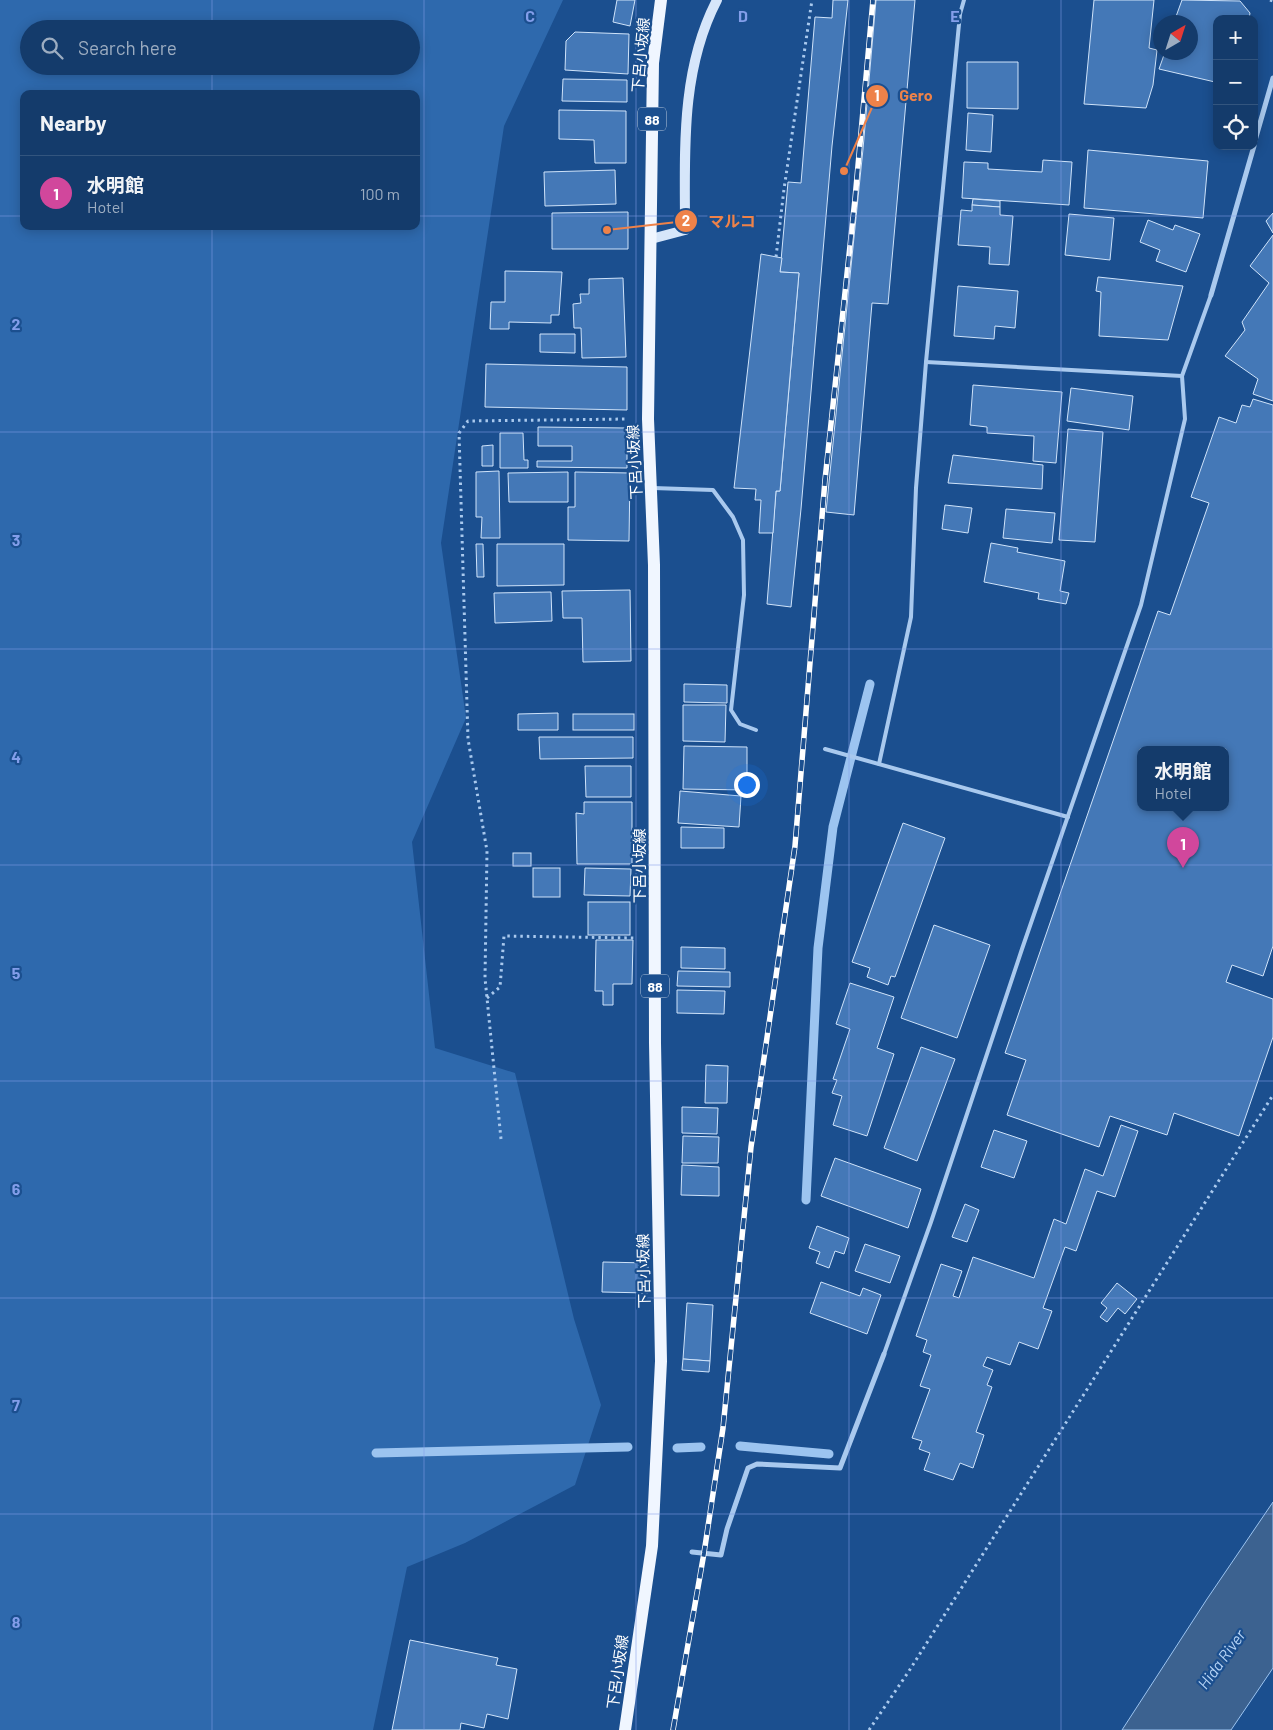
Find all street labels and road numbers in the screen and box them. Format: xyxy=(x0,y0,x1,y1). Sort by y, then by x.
street label: 下呂小坂線 xyxy=(628,17,652,93)
road number: 88 xyxy=(638,108,666,130)
street label: 下呂小坂線 xyxy=(623,424,645,500)
street label: 下呂小坂線 xyxy=(630,828,648,904)
road number: 88 xyxy=(641,974,669,998)
street label: 下呂小坂線 xyxy=(633,1233,653,1309)
street label: 下呂小坂線 xyxy=(603,1634,631,1710)

